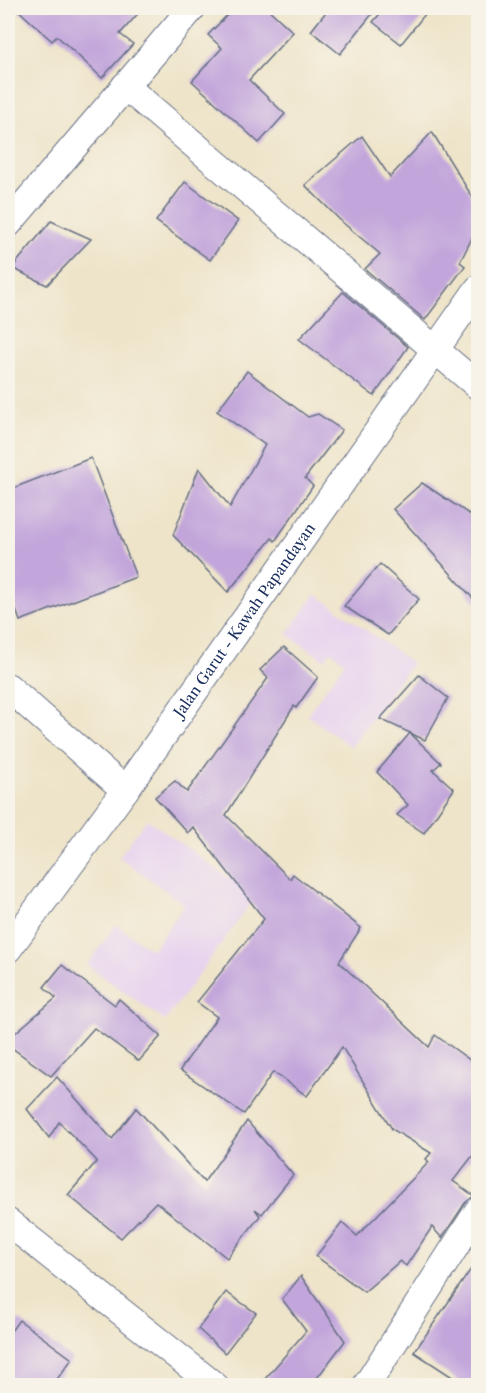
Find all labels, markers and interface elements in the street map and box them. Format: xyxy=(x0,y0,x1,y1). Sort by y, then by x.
street label: Jalan Garut - Kawah Papandayan xyxy=(168,519,319,722)

